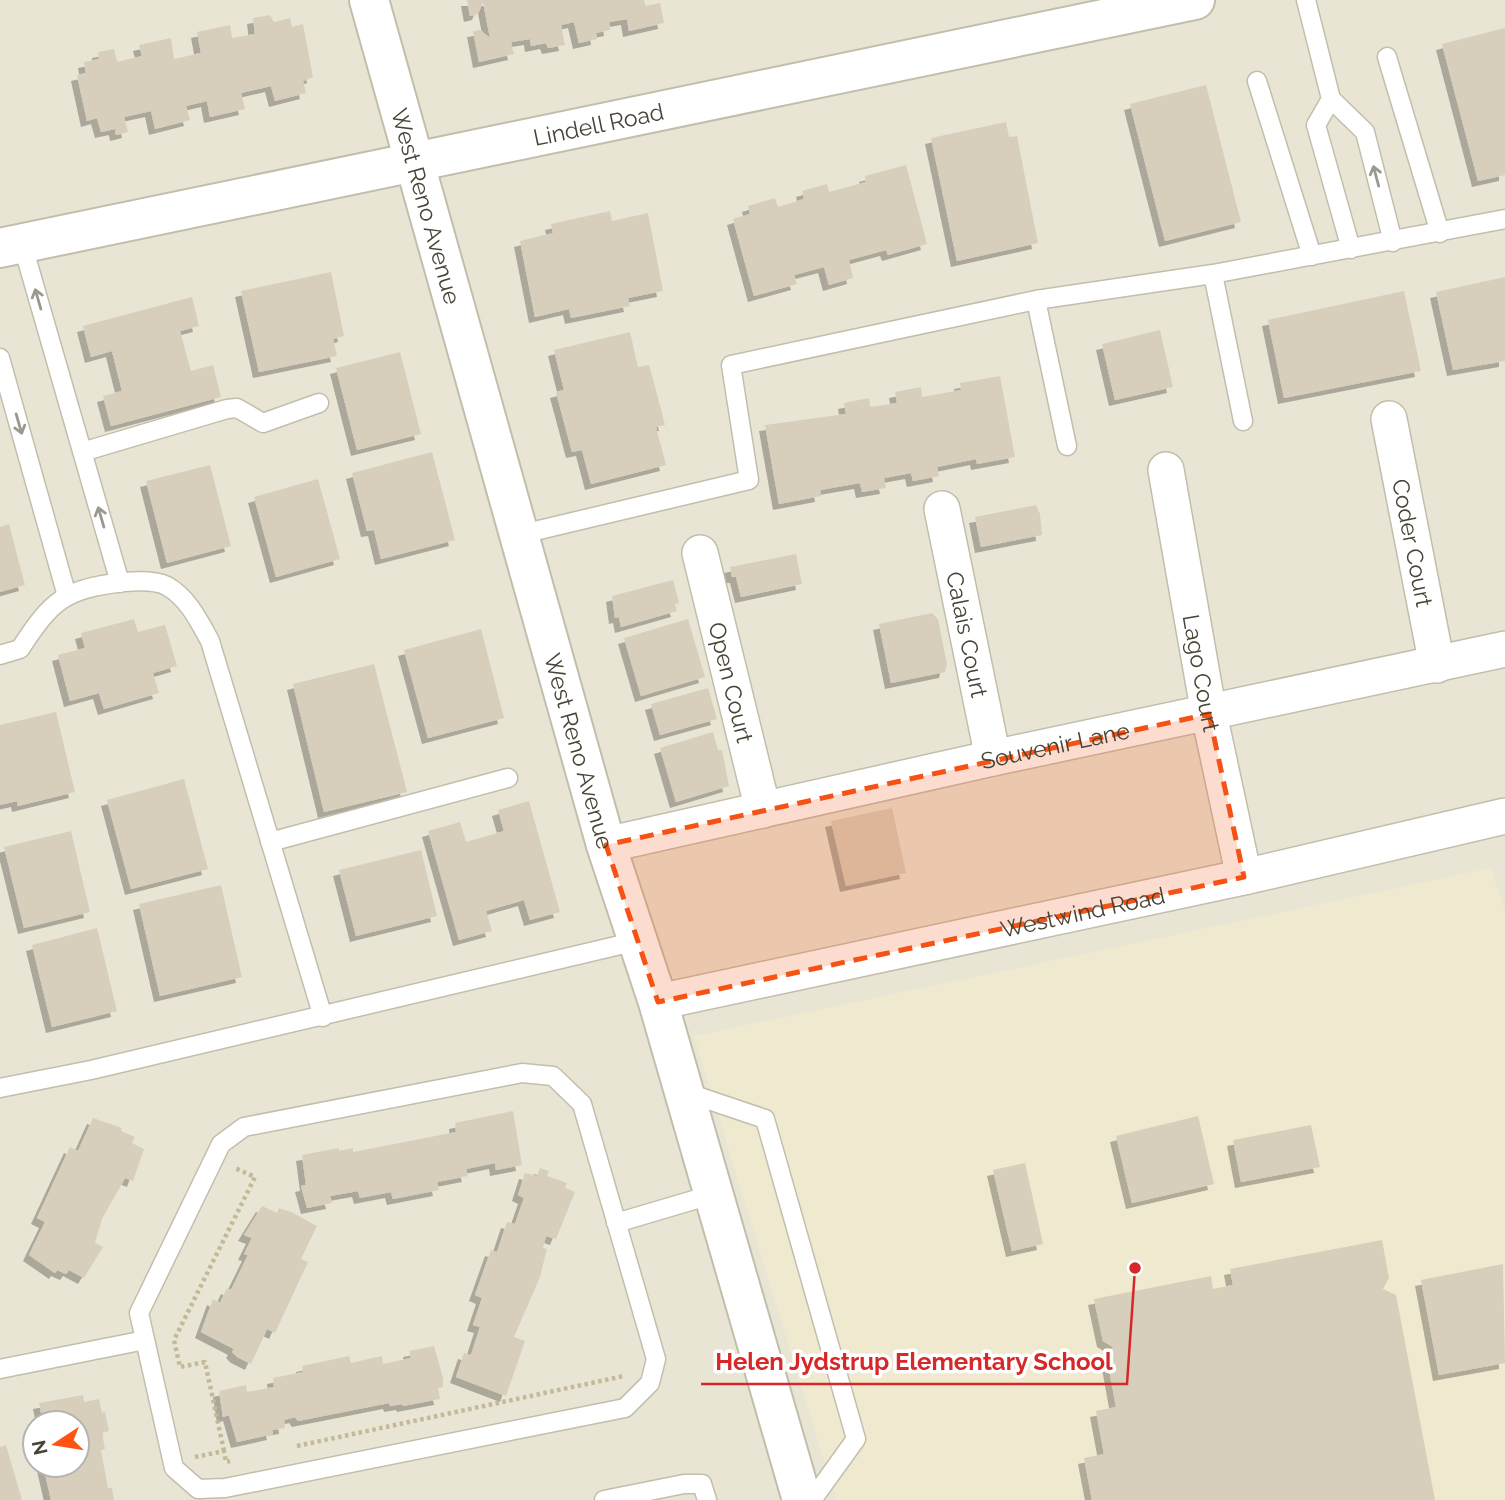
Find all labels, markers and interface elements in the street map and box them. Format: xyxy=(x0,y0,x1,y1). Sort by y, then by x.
street label: Lindell Road xyxy=(531,97,666,151)
street label: West Reno Avenue xyxy=(387,105,467,307)
one-way arrow xyxy=(1369,165,1382,187)
one-way arrow xyxy=(30,288,43,310)
one-way arrow xyxy=(13,413,26,435)
street label: Coder Court xyxy=(1387,476,1439,609)
one-way arrow xyxy=(93,506,106,528)
street label: Calais Court xyxy=(942,569,994,700)
street label: Lago Court xyxy=(1178,612,1226,734)
street label: Open Court xyxy=(704,619,760,745)
street label: West Reno Avenue xyxy=(539,650,620,852)
street label: Souvenir Lane xyxy=(978,716,1132,774)
street label: Westwind Road xyxy=(998,881,1167,942)
callout: Helen Jydstrup Elementary School xyxy=(701,1339,1127,1384)
text: Helen Jydstrup Elementary School xyxy=(715,1347,1113,1376)
north arrow xyxy=(21,1409,91,1479)
text: N xyxy=(27,1438,52,1457)

